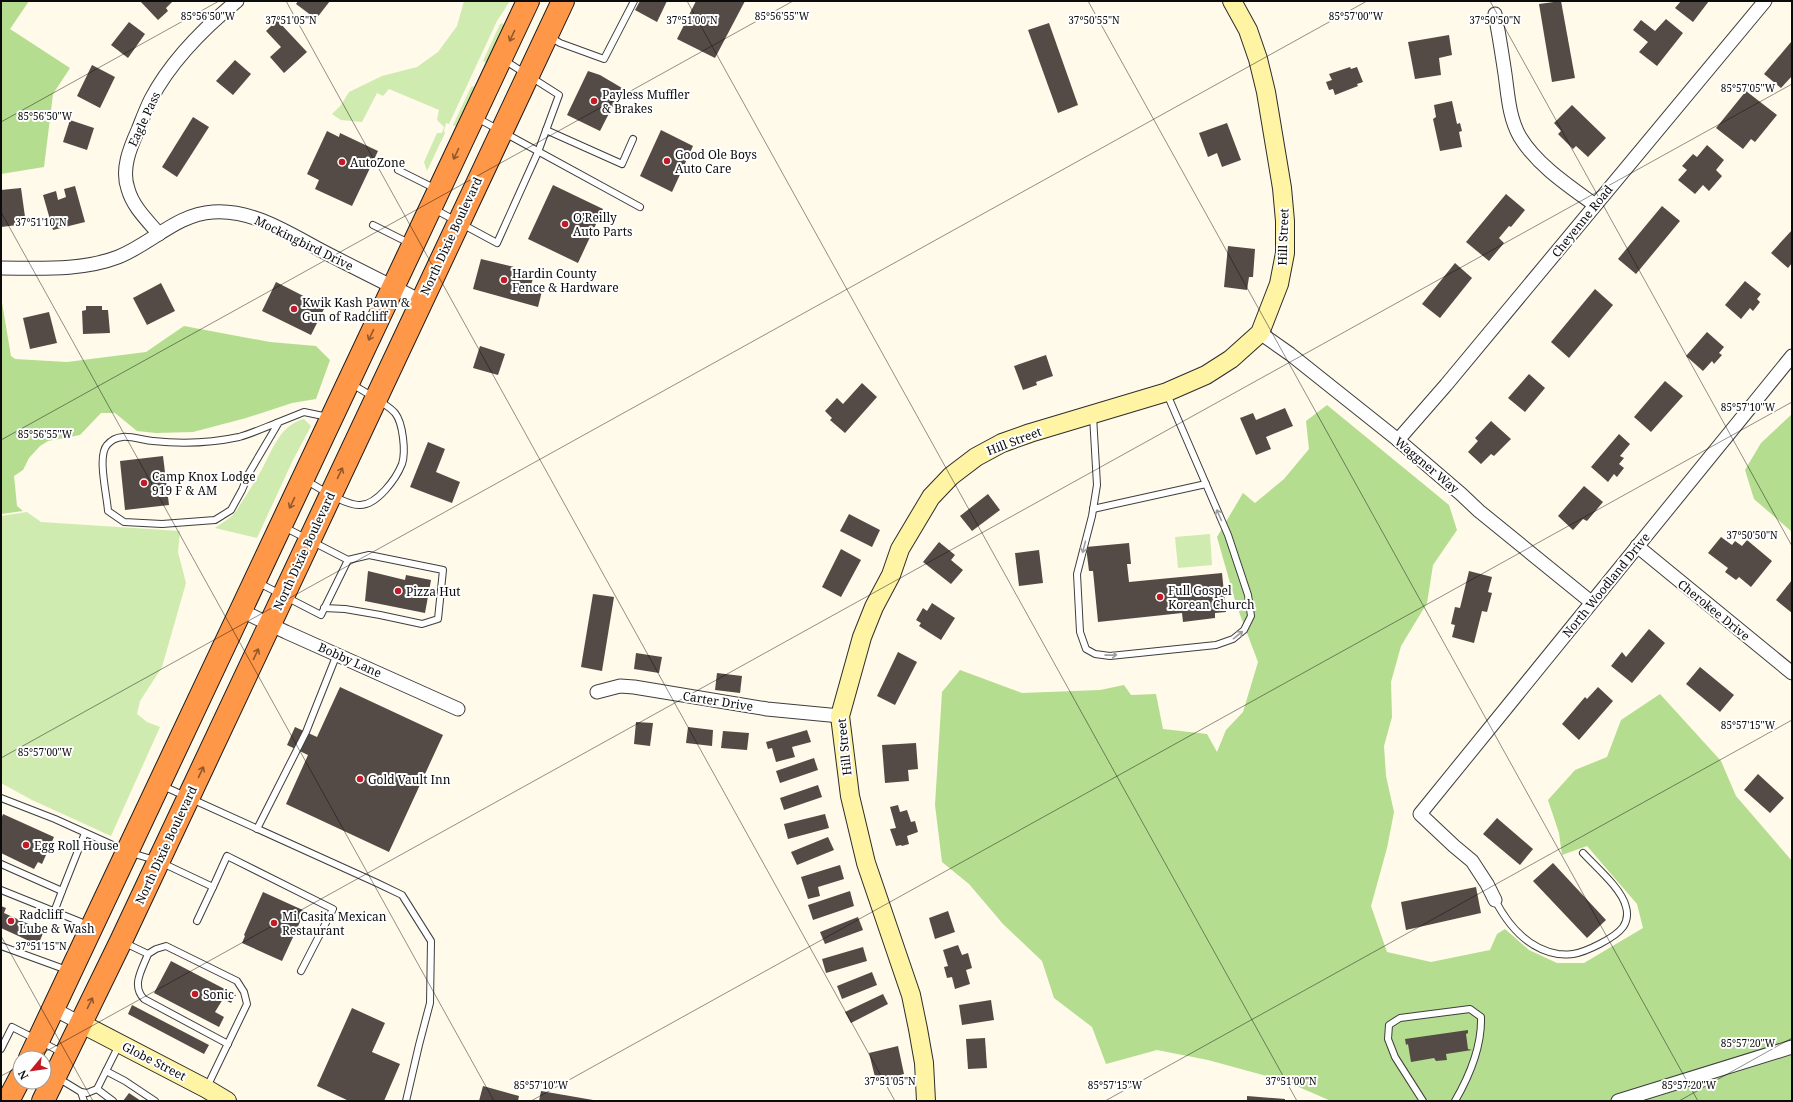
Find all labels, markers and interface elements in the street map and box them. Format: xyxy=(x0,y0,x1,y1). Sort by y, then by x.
text: 85°56'50"W xyxy=(181,9,236,23)
text: 85°56'55"W xyxy=(755,9,810,23)
text: 85°57'00"W xyxy=(1329,9,1384,23)
text: 37°51'05"N xyxy=(265,13,317,27)
text: 37°51'00"N xyxy=(666,13,718,27)
text: 37°50'55"N xyxy=(1068,13,1120,27)
text: 37°50'50"N xyxy=(1469,13,1521,27)
one-way arrow xyxy=(508,30,515,42)
text: 85°57'05"W xyxy=(1721,81,1776,95)
place label: Payless Muffler & Brakes xyxy=(602,86,690,117)
street label: Eagle Pass xyxy=(124,89,164,149)
marker: Payless Muffler & Brakes xyxy=(589,96,599,106)
text: 85°56'50"W xyxy=(18,109,73,123)
place label: Good Ole Boys Auto Care xyxy=(675,146,757,177)
one-way arrow xyxy=(452,148,459,160)
place label: AutoZone xyxy=(350,154,405,171)
marker: Good Ole Boys Auto Care xyxy=(662,156,672,166)
marker: AutoZone xyxy=(337,157,347,167)
street label: North Dixie Boulevard xyxy=(416,173,486,298)
street label: Cheyenne Road xyxy=(1548,181,1617,261)
street label: Hill Street xyxy=(1274,208,1292,266)
place label: O'Reilly Auto Parts xyxy=(573,209,632,240)
street label: Mockingbird Drive xyxy=(252,212,356,274)
text: 37°51'10"N xyxy=(15,215,67,229)
marker: O'Reilly Auto Parts xyxy=(560,219,570,229)
place label: Hardin County Fence & Hardware xyxy=(512,265,619,296)
marker: Hardin County Fence & Hardware xyxy=(499,275,509,285)
place label: Kwik Kash Pawn & Gun of Radcliff xyxy=(302,294,410,325)
marker: Kwik Kash Pawn & Gun of Radcliff xyxy=(289,304,299,314)
one-way arrow xyxy=(367,328,374,340)
text: 85°57'10"W xyxy=(1721,400,1776,414)
street label: Hill Street xyxy=(984,423,1044,459)
text: 85°56'55"W xyxy=(18,427,73,441)
street label: Waggner Way xyxy=(1391,433,1463,497)
one-way arrow xyxy=(337,467,344,479)
place label: Camp Knox Lodge 919 F & AM xyxy=(152,468,256,499)
marker: Camp Knox Lodge 919 F & AM xyxy=(139,478,149,488)
street label: North Dixie Boulevard xyxy=(269,488,339,613)
one-way arrow xyxy=(288,497,295,509)
one-way arrow xyxy=(1215,509,1223,521)
text: 37°50'50"N xyxy=(1726,528,1778,542)
street label: North Woodland Drive xyxy=(1558,529,1654,641)
one-way arrow xyxy=(1079,540,1087,553)
street label: Cherokee Drive xyxy=(1674,576,1754,644)
place label: Full Gospel Korean Church xyxy=(1168,582,1255,613)
place label: Pizza Hut xyxy=(406,583,461,600)
marker: Pizza Hut xyxy=(393,586,403,596)
marker: Full Gospel Korean Church xyxy=(1155,592,1165,602)
one-way arrow xyxy=(1232,630,1243,639)
street label: Bobby Lane xyxy=(316,638,384,682)
one-way arrow xyxy=(253,648,260,660)
one-way arrow xyxy=(1104,651,1117,659)
street label: Carter Drive xyxy=(682,687,754,715)
street label: Hill Street xyxy=(833,718,855,776)
text: 85°57'15"W xyxy=(1721,718,1776,732)
text: 85°57'00"W xyxy=(18,745,73,759)
one-way arrow xyxy=(197,766,205,778)
place label: Gold Vault Inn xyxy=(368,771,451,788)
marker: Gold Vault Inn xyxy=(355,774,365,784)
street label: North Dixie Boulevard xyxy=(131,782,201,907)
place label: Egg Roll House xyxy=(34,837,119,854)
marker: Egg Roll House xyxy=(21,840,31,850)
place label: Radcliff Lube & Wash xyxy=(19,906,95,937)
place label: Mi Casita Mexican Restaurant xyxy=(282,908,387,939)
marker: Radcliff Lube & Wash xyxy=(6,916,16,926)
marker: Mi Casita Mexican Restaurant xyxy=(269,918,279,928)
text: 37°51'15"N xyxy=(15,939,67,953)
place label: Sonic xyxy=(203,986,234,1003)
marker: Sonic xyxy=(190,989,200,999)
one-way arrow xyxy=(87,997,94,1009)
text: 85°57'20"W xyxy=(1721,1036,1776,1050)
street label: Globe Street xyxy=(119,1038,189,1084)
north arrow xyxy=(12,1050,52,1090)
text: N xyxy=(14,1067,31,1083)
text: 37°51'05"N xyxy=(864,1074,916,1088)
text: 37°51'00"N xyxy=(1265,1074,1317,1088)
text: 85°57'10"W xyxy=(514,1078,569,1092)
text: 85°57'15"W xyxy=(1088,1078,1143,1092)
text: 85°57'20"W xyxy=(1662,1078,1717,1092)

